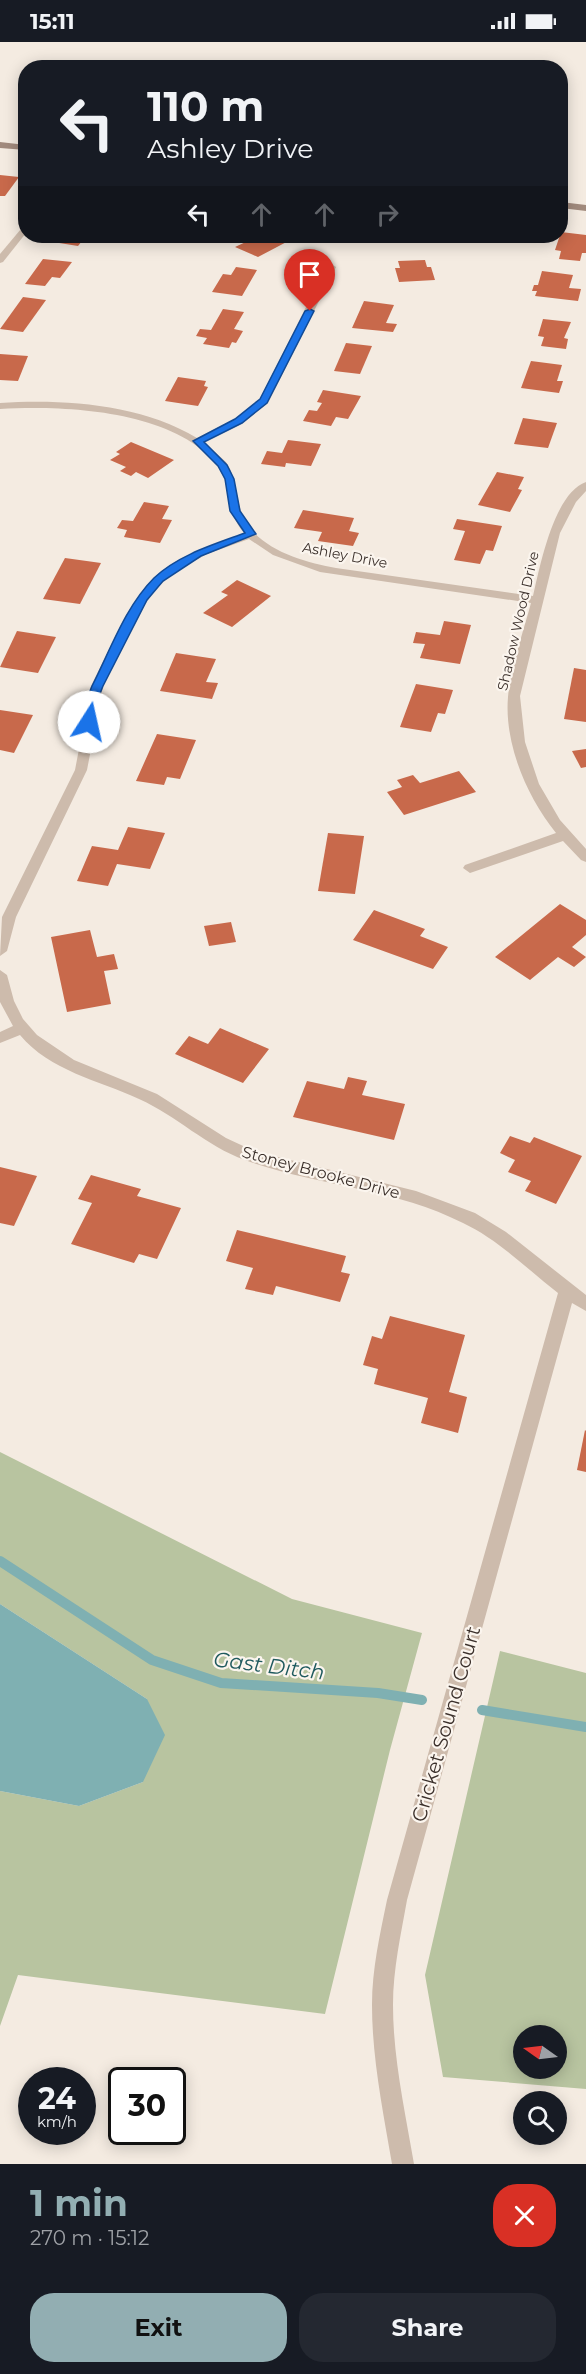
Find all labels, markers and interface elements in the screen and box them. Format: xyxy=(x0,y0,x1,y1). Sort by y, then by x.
text: 15:11 xyxy=(30,8,75,35)
text: 110 m xyxy=(147,80,264,132)
icon: left xyxy=(48,84,126,162)
text: Ashley Drive xyxy=(147,132,313,165)
icon: left xyxy=(182,198,215,231)
icon: ahead xyxy=(245,198,278,231)
icon: ahead xyxy=(308,198,341,231)
icon: right xyxy=(371,198,404,231)
pin xyxy=(284,249,335,311)
icon: arrive xyxy=(293,258,326,291)
street label: Ashley Drive xyxy=(301,538,389,572)
street label: Shadow Wood Drive xyxy=(493,550,543,692)
position arrow xyxy=(57,690,121,754)
street label: Stoney Brooke Drive xyxy=(240,1142,402,1203)
street label: Cricket Sound Court xyxy=(407,1623,485,1825)
water label: Gast Ditch xyxy=(212,1646,326,1685)
north arrow xyxy=(513,2025,567,2079)
map controls xyxy=(513,2025,567,2145)
speed limit sign: 30 xyxy=(108,2067,186,2145)
text: 24 xyxy=(38,2080,76,2117)
button: search xyxy=(513,2091,567,2145)
text: km/h xyxy=(37,2112,77,2131)
text: 1 min xyxy=(30,2181,128,2225)
button: close xyxy=(493,2184,556,2247)
text: 270 m · 15:12 xyxy=(30,2226,149,2250)
button: Exit xyxy=(30,2293,287,2362)
button: Share xyxy=(299,2293,556,2362)

